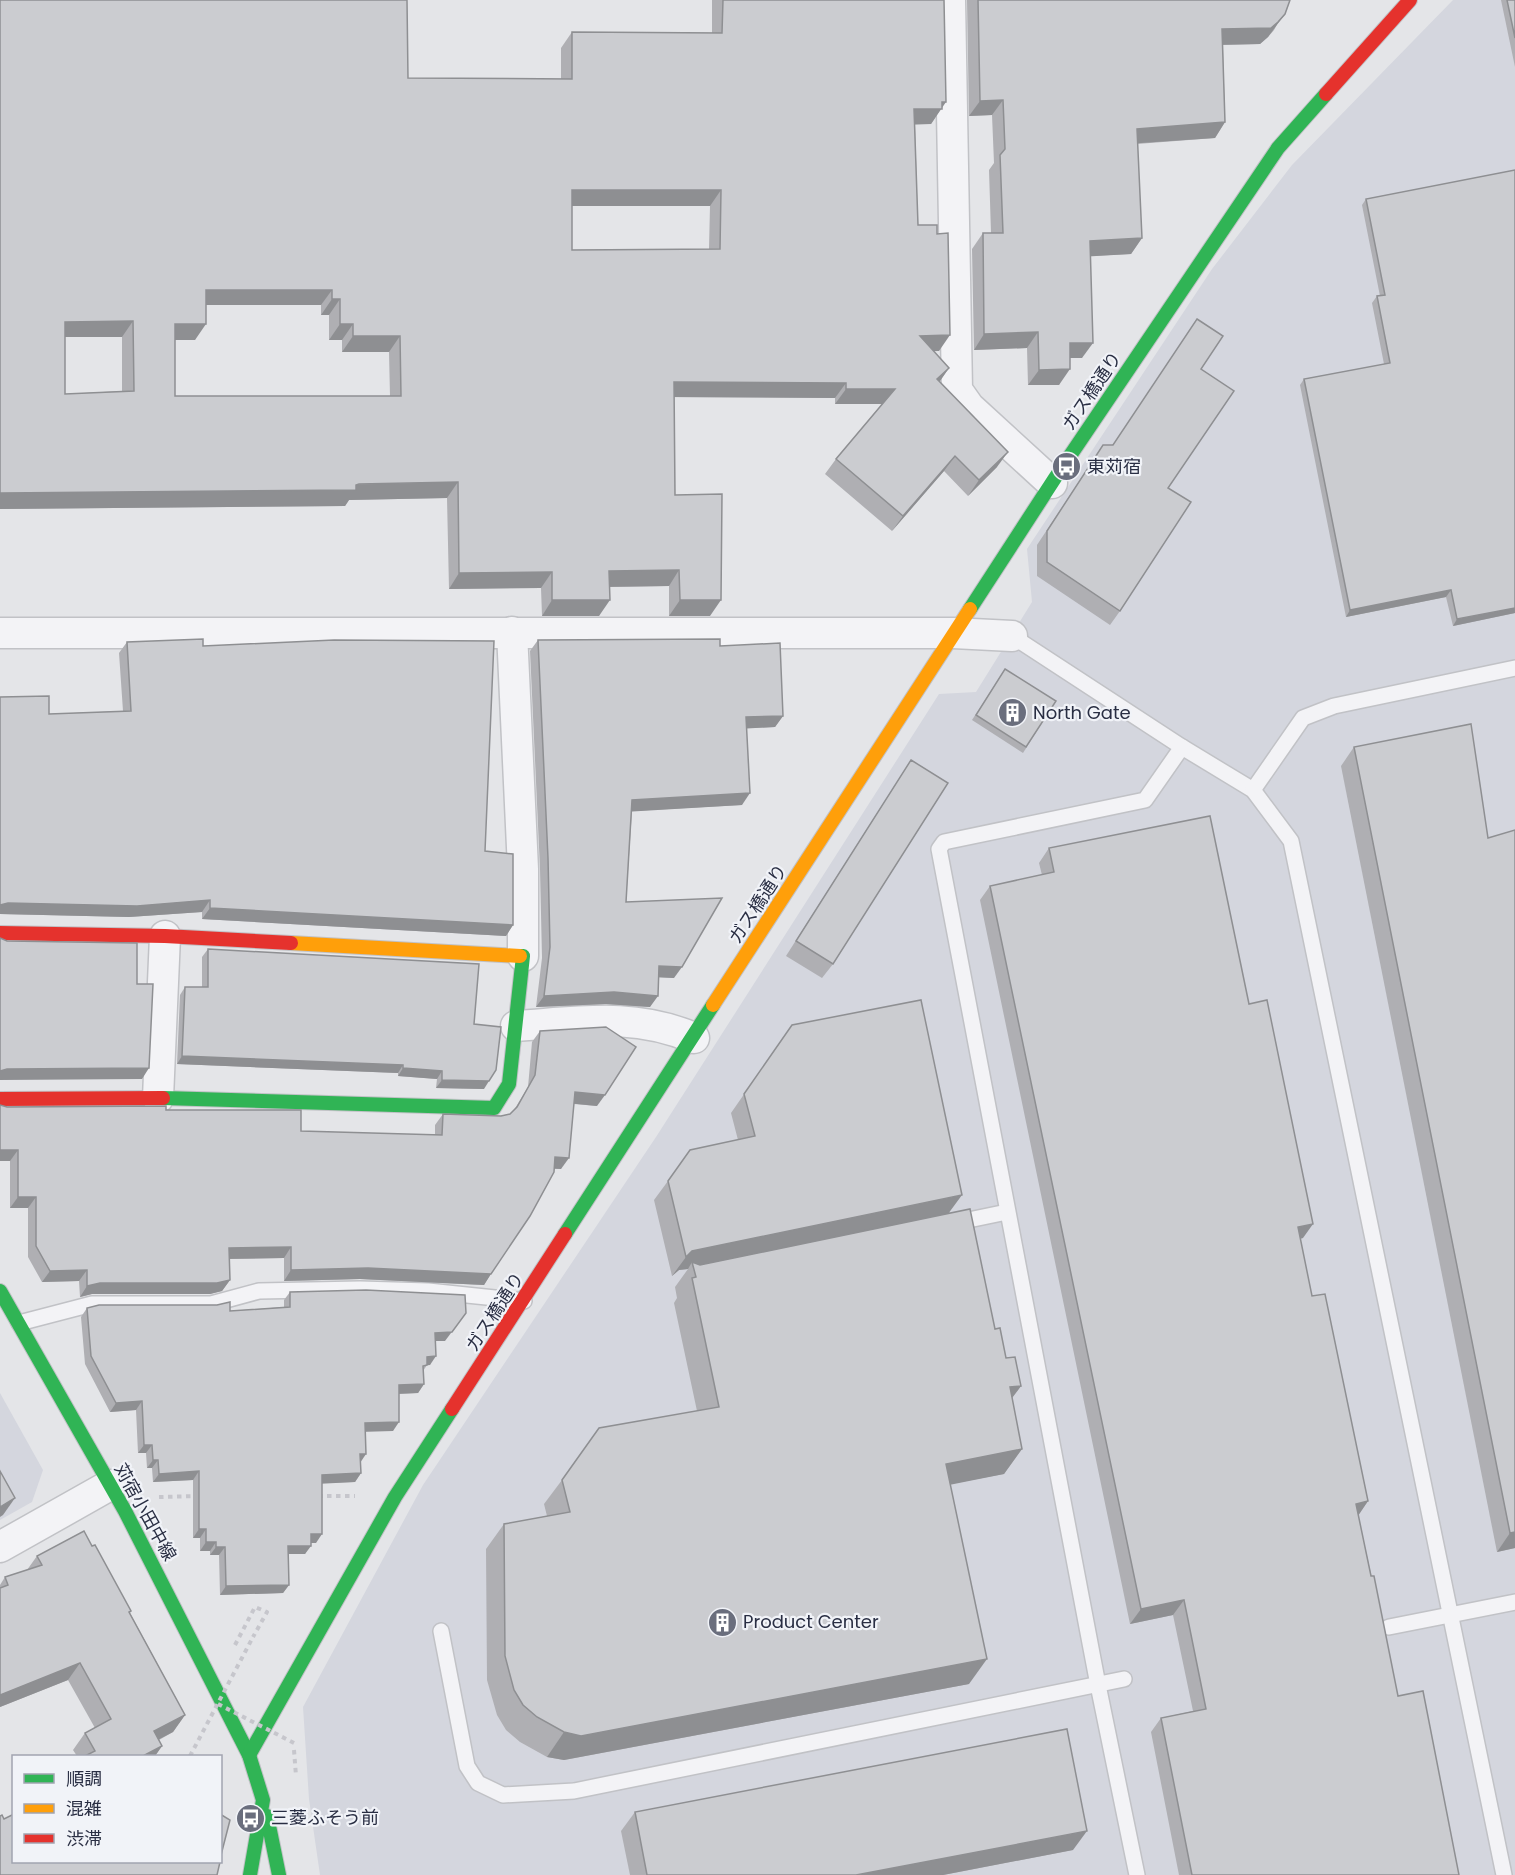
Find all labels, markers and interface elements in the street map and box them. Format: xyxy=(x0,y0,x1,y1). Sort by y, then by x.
street label: ガス橋通り xyxy=(1056,346,1127,435)
bus stop icon: 東苅宿 xyxy=(1050,451,1082,483)
place label: 東苅宿 xyxy=(1087,454,1141,479)
building icon: North Gate xyxy=(996,697,1028,729)
place label: North Gate xyxy=(1033,700,1131,725)
street label: ガス橋通り xyxy=(723,859,793,948)
street label: ガス橋通り xyxy=(460,1267,530,1356)
street label: 苅宿小田中線 xyxy=(108,1458,183,1565)
building icon: Product Center xyxy=(706,1606,738,1638)
place label: Product Center xyxy=(743,1609,879,1634)
legend xyxy=(12,1755,222,1863)
text: 順調 xyxy=(66,1766,102,1791)
text: 混雑 xyxy=(66,1796,102,1821)
bus stop icon: 三菱ふそう前 xyxy=(234,1802,266,1834)
place label: 三菱ふそう前 xyxy=(271,1805,379,1830)
text: 渋滞 xyxy=(66,1826,102,1851)

